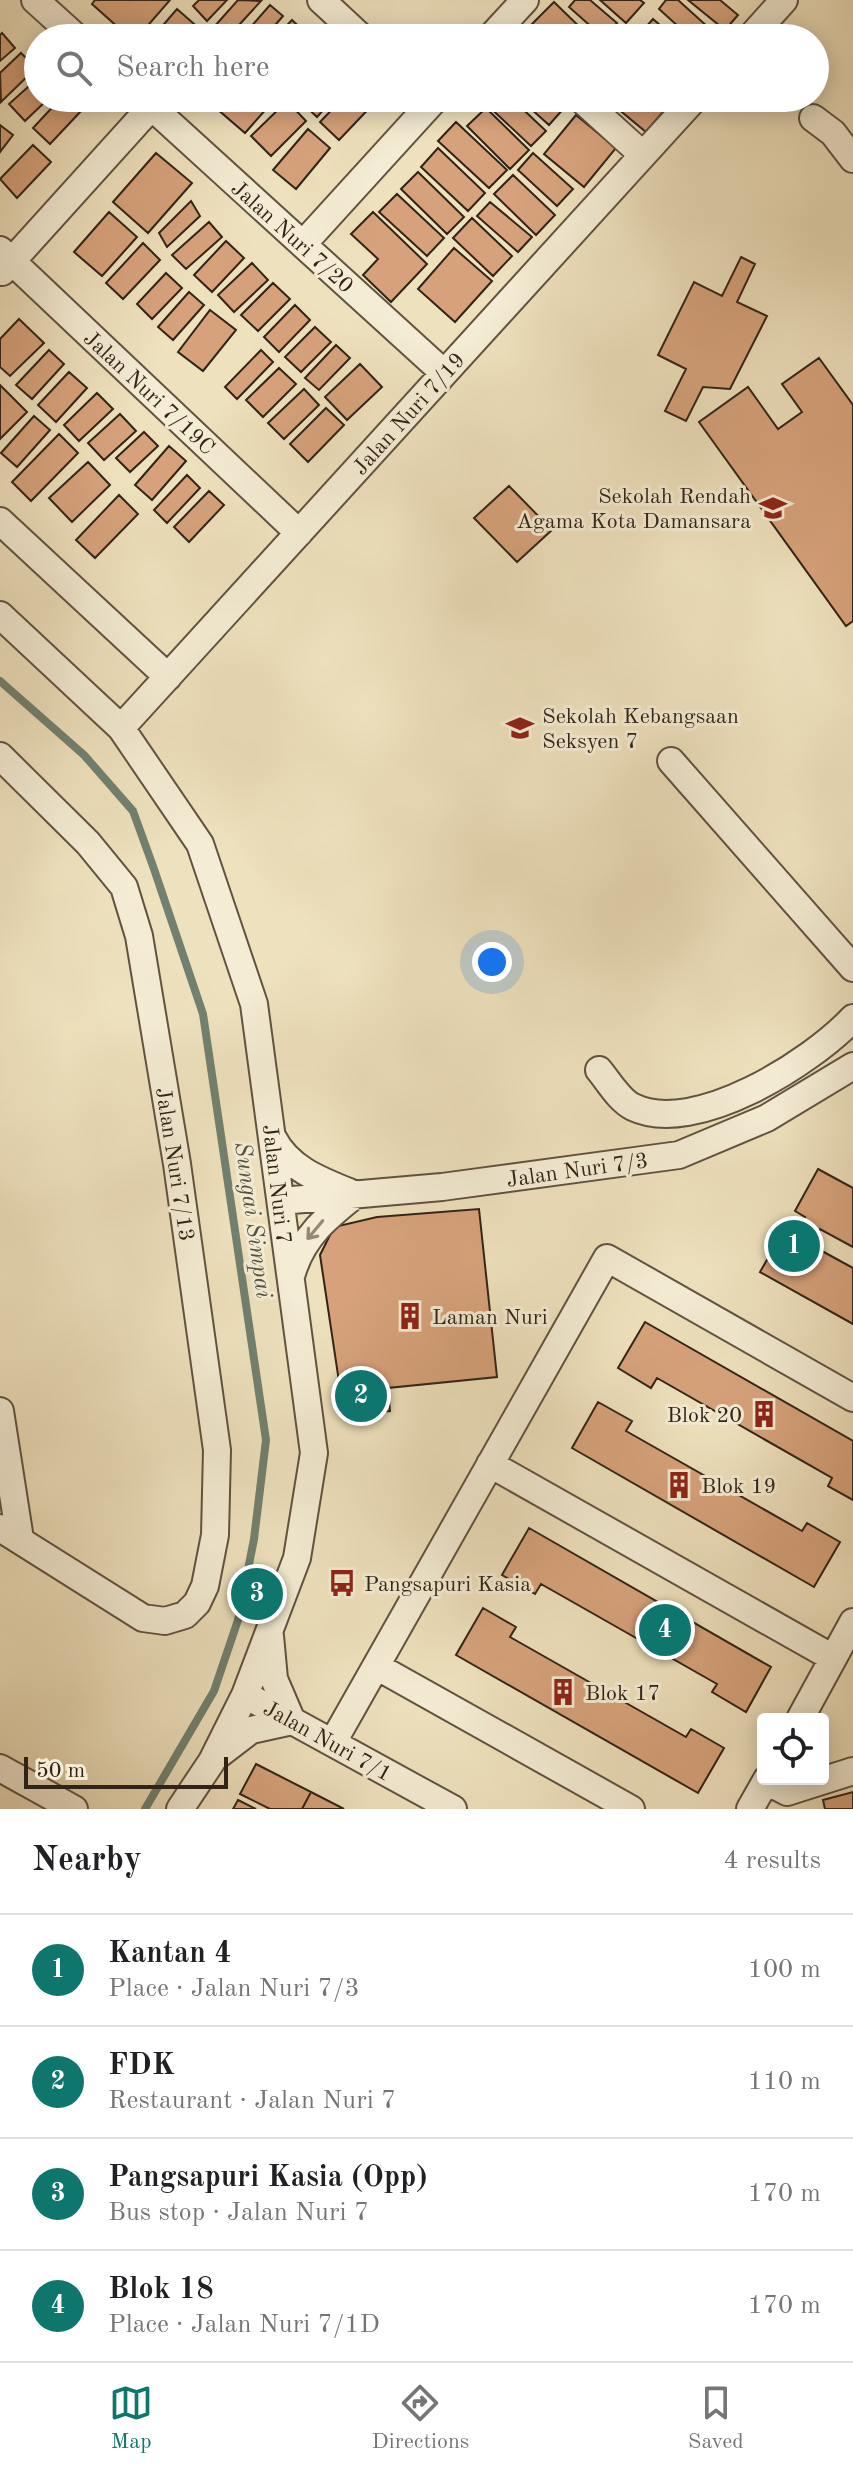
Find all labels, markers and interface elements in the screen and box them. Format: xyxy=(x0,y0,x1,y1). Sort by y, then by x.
search box xyxy=(24,24,829,112)
icon: search xyxy=(52,46,96,90)
text: Search here xyxy=(116,53,270,83)
street label: Jalan Nuri 7/20 xyxy=(226,177,357,298)
street label: Jalan Nuri 7/19C xyxy=(79,327,218,460)
street label: Jalan Nuri 7/19 xyxy=(349,349,470,480)
place label: Sekolah Rendah Agama Kota Damansara xyxy=(516,486,751,533)
school or university icon: Sekolah Rendah Agama Kota Damansara xyxy=(758,493,788,523)
place label: Sekolah Kebangsaan Seksyen 7 xyxy=(542,706,739,753)
school or university icon: Sekolah Kebangsaan Seksyen 7 xyxy=(505,713,535,743)
your location xyxy=(472,942,512,982)
street label: Jalan Nuri 7/13 xyxy=(151,1086,197,1243)
street label: Jalan Nuri 7 xyxy=(258,1123,294,1245)
water label: Sungai Simpai xyxy=(229,1141,275,1300)
street label: Jalan Nuri 7/3 xyxy=(505,1150,650,1192)
pin: 1 xyxy=(768,1216,820,1276)
one-way arrow xyxy=(306,1219,324,1239)
building icon: Laman Nuri xyxy=(395,1301,425,1331)
place label: Laman Nuri xyxy=(432,1307,548,1329)
pin: 2 xyxy=(335,1366,387,1426)
building icon: Blok 20 xyxy=(749,1399,779,1429)
place label: Blok 20 xyxy=(667,1405,742,1427)
building icon: Blok 19 xyxy=(664,1470,694,1500)
place label: Blok 19 xyxy=(701,1476,776,1498)
pin: 3 xyxy=(231,1564,283,1624)
bus stop icon: Pangsapuri Kasia xyxy=(327,1568,357,1598)
place label: Pangsapuri Kasia xyxy=(364,1574,531,1596)
pin: 4 xyxy=(639,1600,691,1660)
building icon: Blok 17 xyxy=(548,1677,578,1707)
place label: Blok 17 xyxy=(585,1683,660,1705)
street label: Jalan Nuri 7/1 xyxy=(259,1698,395,1786)
map controls xyxy=(757,1713,829,1785)
button: locate xyxy=(757,1713,829,1785)
scale bar xyxy=(24,1753,228,1789)
text: 50 m xyxy=(36,1760,85,1782)
text: Nearby xyxy=(32,1844,142,1878)
text: 4 results xyxy=(723,1848,821,1874)
text: Kantan 4 xyxy=(108,1939,232,1969)
text: 1 xyxy=(50,1957,66,1983)
text: 100 m xyxy=(748,1957,821,1983)
text: Place · Jalan Nuri 7/3 xyxy=(108,1976,359,2002)
text: FDK xyxy=(108,2051,175,2081)
text: 2 xyxy=(50,2069,66,2095)
text: 110 m xyxy=(748,2069,821,2095)
text: Restaurant · Jalan Nuri 7 xyxy=(108,2088,396,2114)
text: Pangsapuri Kasia (Opp) xyxy=(108,2163,428,2193)
text: 3 xyxy=(50,2181,66,2207)
text: 170 m xyxy=(748,2181,821,2207)
text: Bus stop · Jalan Nuri 7 xyxy=(108,2200,369,2226)
text: Blok 18 xyxy=(108,2275,214,2305)
text: 4 xyxy=(50,2293,66,2319)
text: 170 m xyxy=(748,2293,821,2319)
text: Place · Jalan Nuri 7/1D xyxy=(108,2312,380,2338)
tab: Map xyxy=(109,2381,153,2456)
tab: Directions xyxy=(372,2381,469,2456)
tab: Saved xyxy=(688,2381,744,2456)

